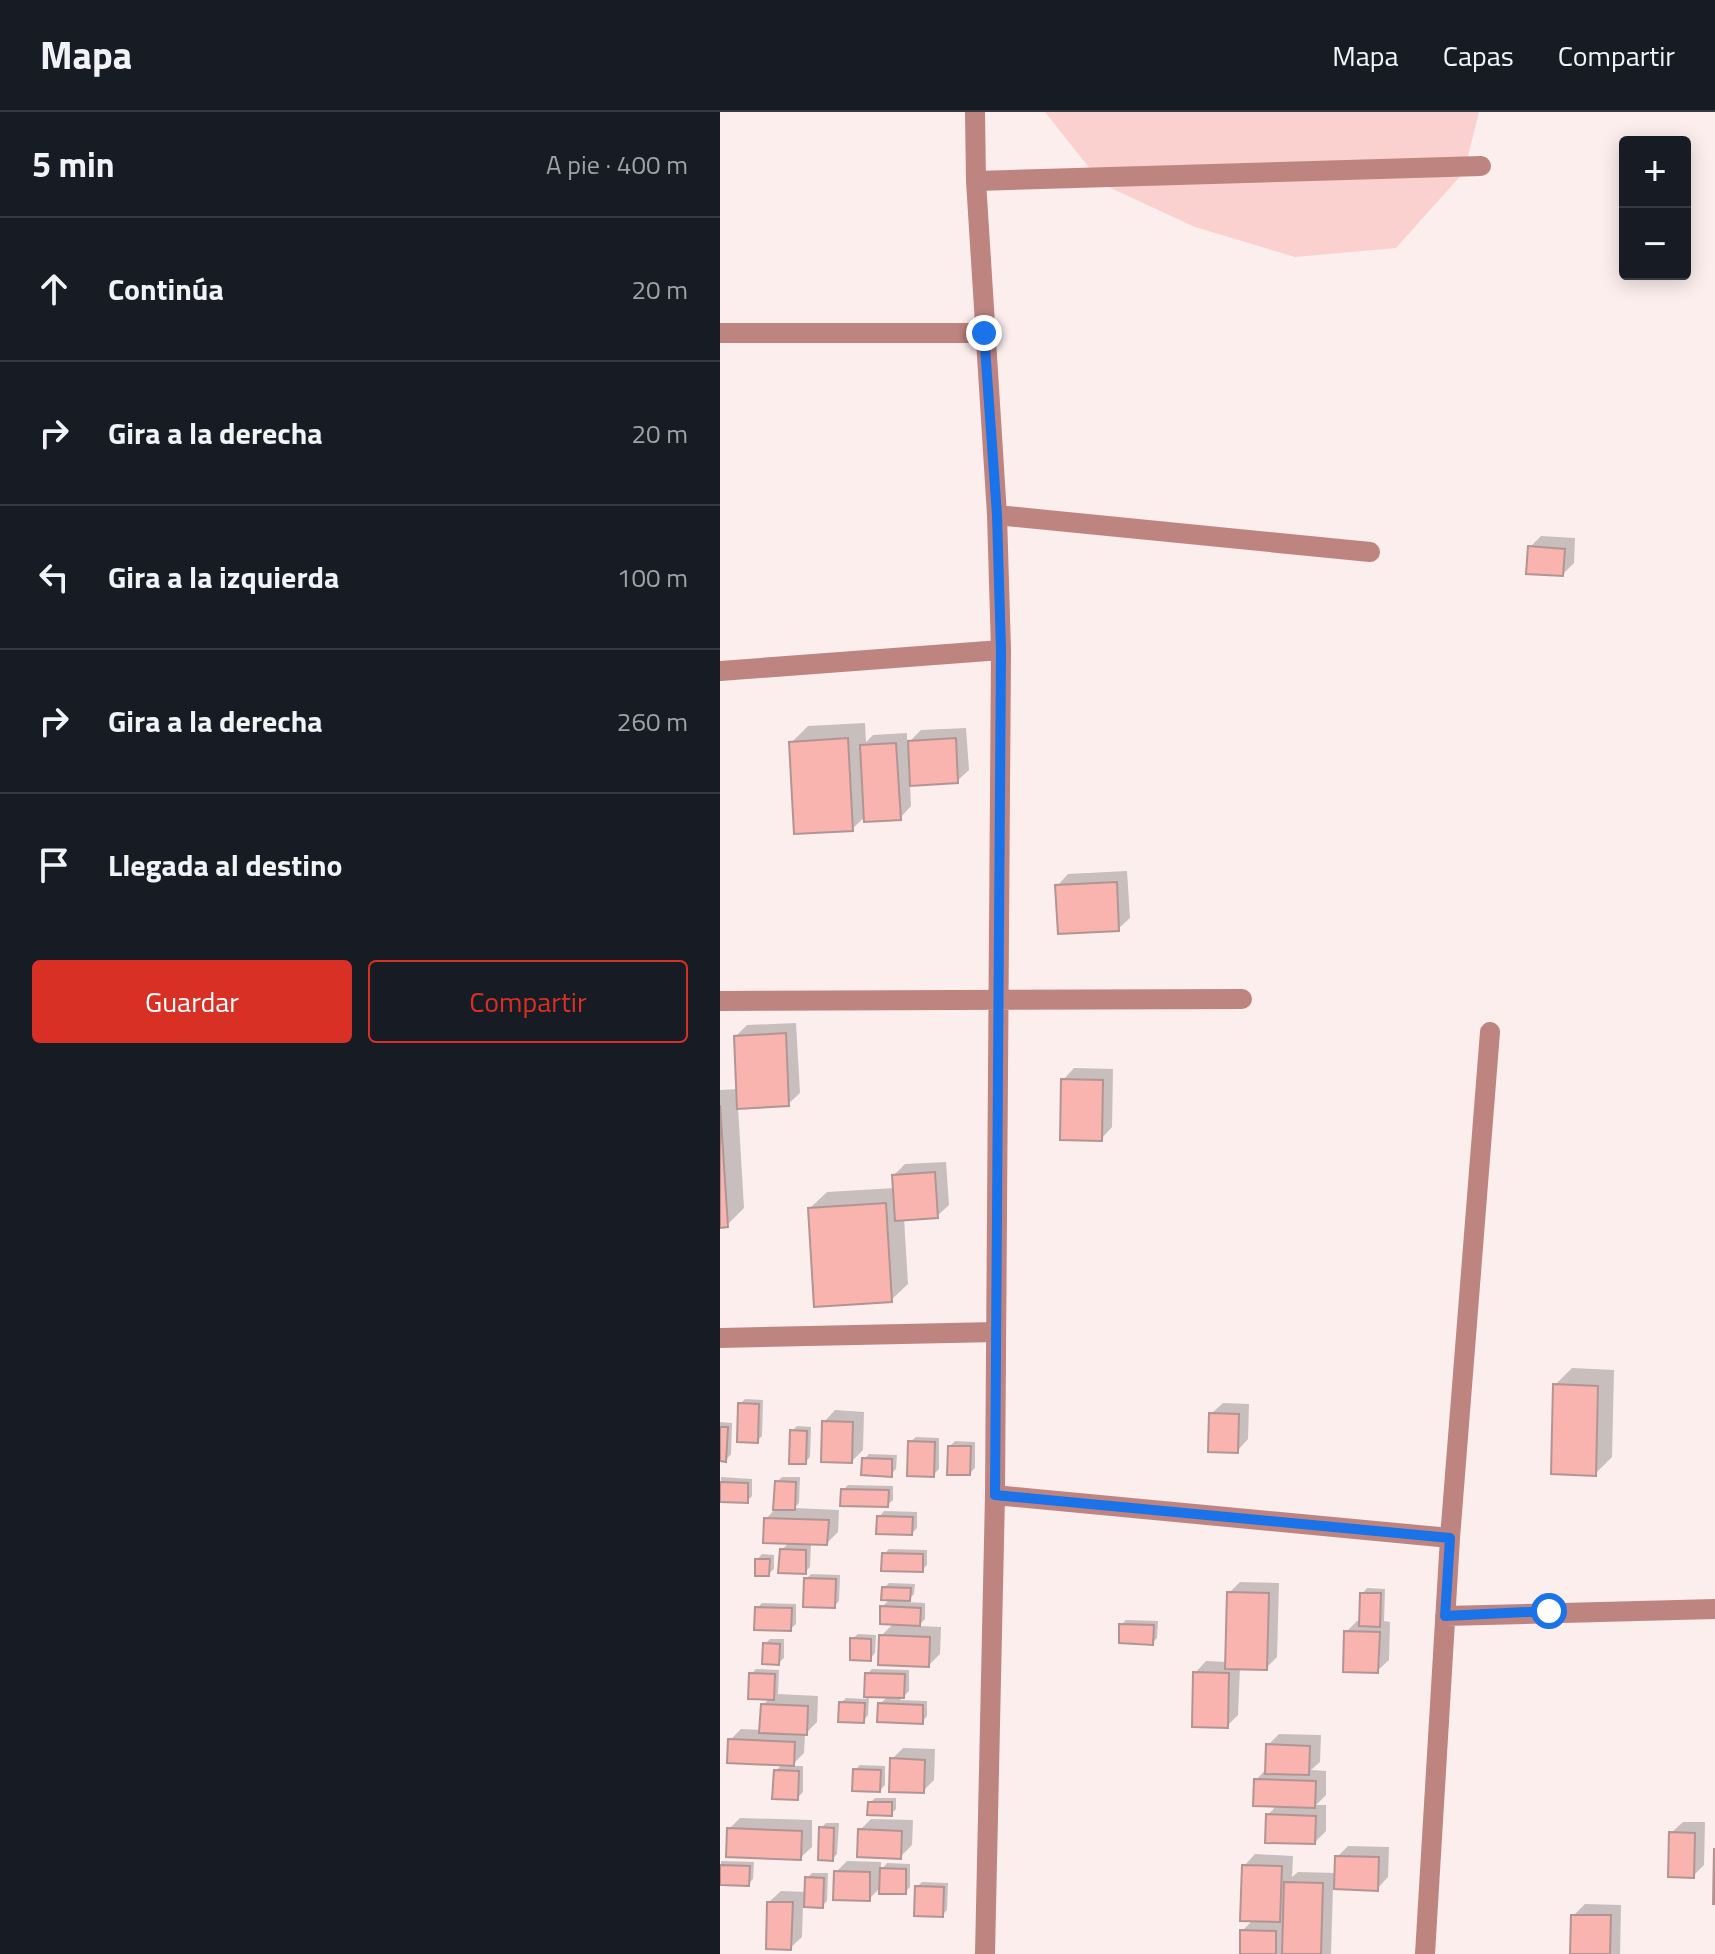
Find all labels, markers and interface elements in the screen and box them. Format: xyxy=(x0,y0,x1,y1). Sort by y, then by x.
text: Mapa xyxy=(40,26,132,84)
text: Mapa xyxy=(1332,34,1399,77)
text: Capas xyxy=(1443,34,1514,77)
text: Compartir xyxy=(1558,34,1675,77)
map controls xyxy=(1619,136,1691,280)
button: + xyxy=(1619,136,1691,208)
text: 5 min xyxy=(32,138,115,190)
text: A pie · 400 m xyxy=(546,145,688,184)
button: − xyxy=(1619,208,1691,280)
text: Continúa xyxy=(108,266,224,312)
icon: ahead xyxy=(32,267,76,311)
text: 20 m xyxy=(631,270,688,309)
route end xyxy=(966,315,1002,351)
text: Gira a la derecha xyxy=(108,410,323,456)
icon: right xyxy=(32,411,76,455)
text: 20 m xyxy=(631,414,688,453)
text: Gira a la izquierda xyxy=(108,554,339,600)
icon: left xyxy=(32,555,76,599)
text: 100 m xyxy=(617,558,688,597)
text: Gira a la derecha xyxy=(108,698,323,744)
icon: right xyxy=(32,699,76,743)
text: 260 m xyxy=(617,702,688,741)
text: Llegada al destino xyxy=(108,842,342,888)
icon: arrive xyxy=(32,843,76,887)
button: Guardar xyxy=(32,960,352,1043)
button: Compartir xyxy=(368,960,688,1043)
route start xyxy=(1531,1593,1567,1629)

